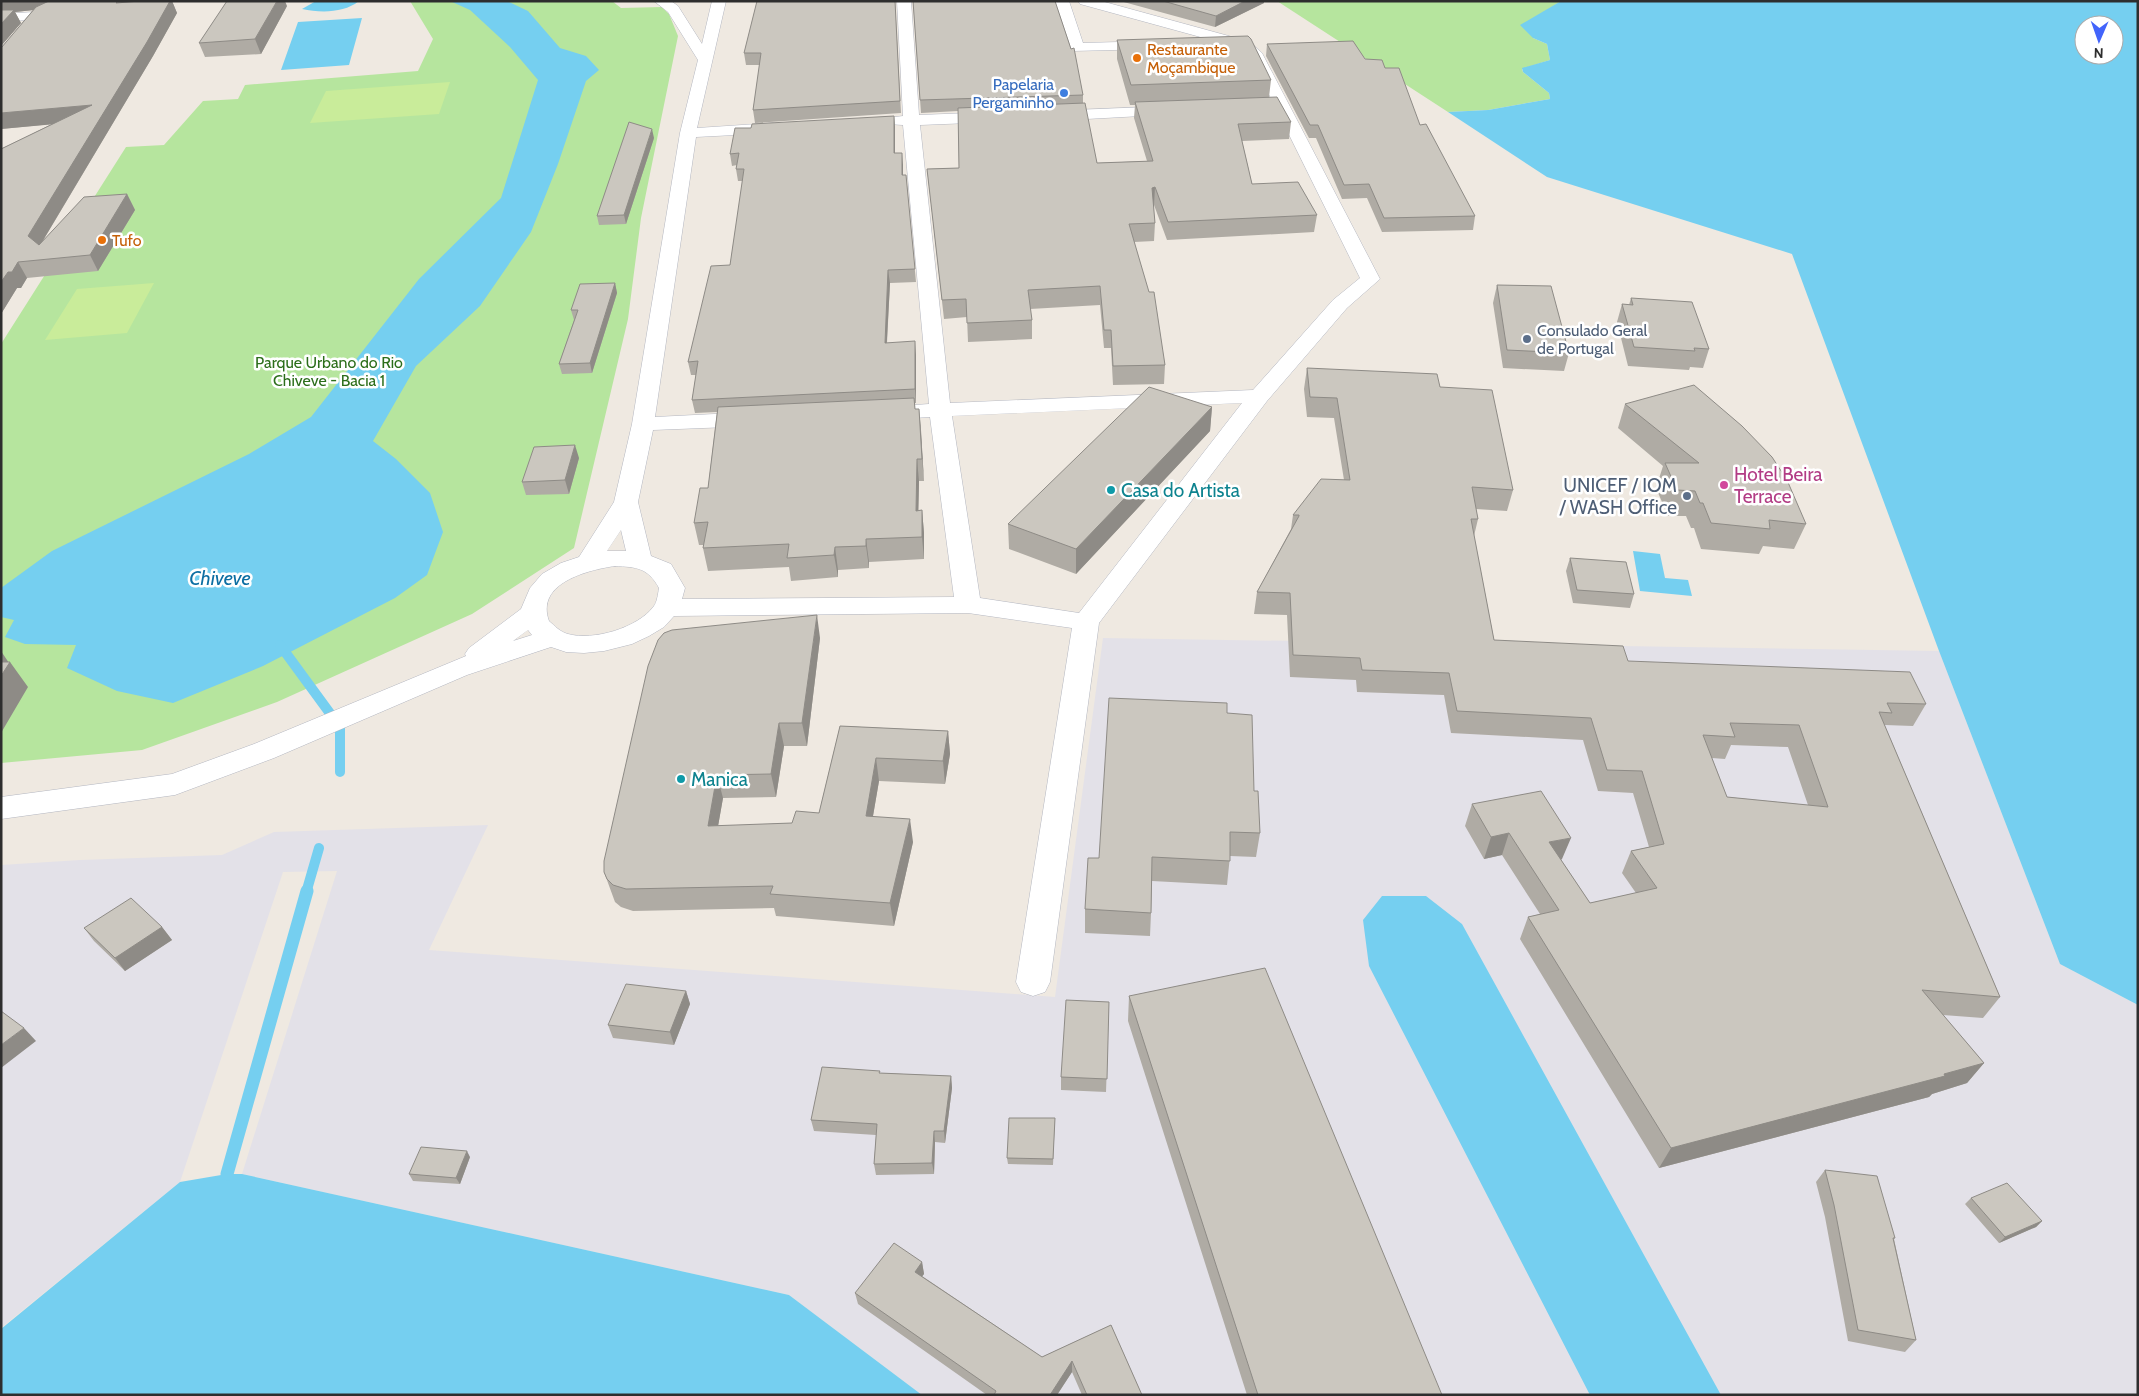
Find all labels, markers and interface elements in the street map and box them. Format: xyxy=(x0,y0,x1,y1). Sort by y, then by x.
north arrow xyxy=(2074,15,2124,65)
place label: Restaurante Moçambique xyxy=(1147,40,1235,77)
text: N xyxy=(2093,44,2104,62)
marker: Restaurante Moçambique xyxy=(1131,52,1143,64)
place label: Papelaria Pergaminho xyxy=(972,75,1054,112)
marker: Papelaria Pergaminho xyxy=(1058,87,1070,99)
place label: Tufo xyxy=(112,231,142,250)
marker: Tufo xyxy=(96,234,108,246)
place label: Consulado Geral de Portugal xyxy=(1537,321,1648,358)
marker: Consulado Geral de Portugal xyxy=(1521,333,1533,345)
park label: Parque Urbano do Rio Chiveve - Bacia 1 xyxy=(255,353,403,390)
place label: Hotel Beira Terrace xyxy=(1734,463,1822,508)
place label: UNICEF / IOM / WASH Office xyxy=(1558,474,1677,519)
place label: Casa do Artista xyxy=(1121,479,1240,502)
marker: Hotel Beira Terrace xyxy=(1718,479,1730,491)
marker: Casa do Artista xyxy=(1105,484,1117,496)
marker: UNICEF / IOM / WASH Office xyxy=(1681,490,1693,502)
water label: Chiveve xyxy=(189,566,251,590)
place label: Manica xyxy=(691,768,748,791)
marker: Manica xyxy=(675,773,687,785)

